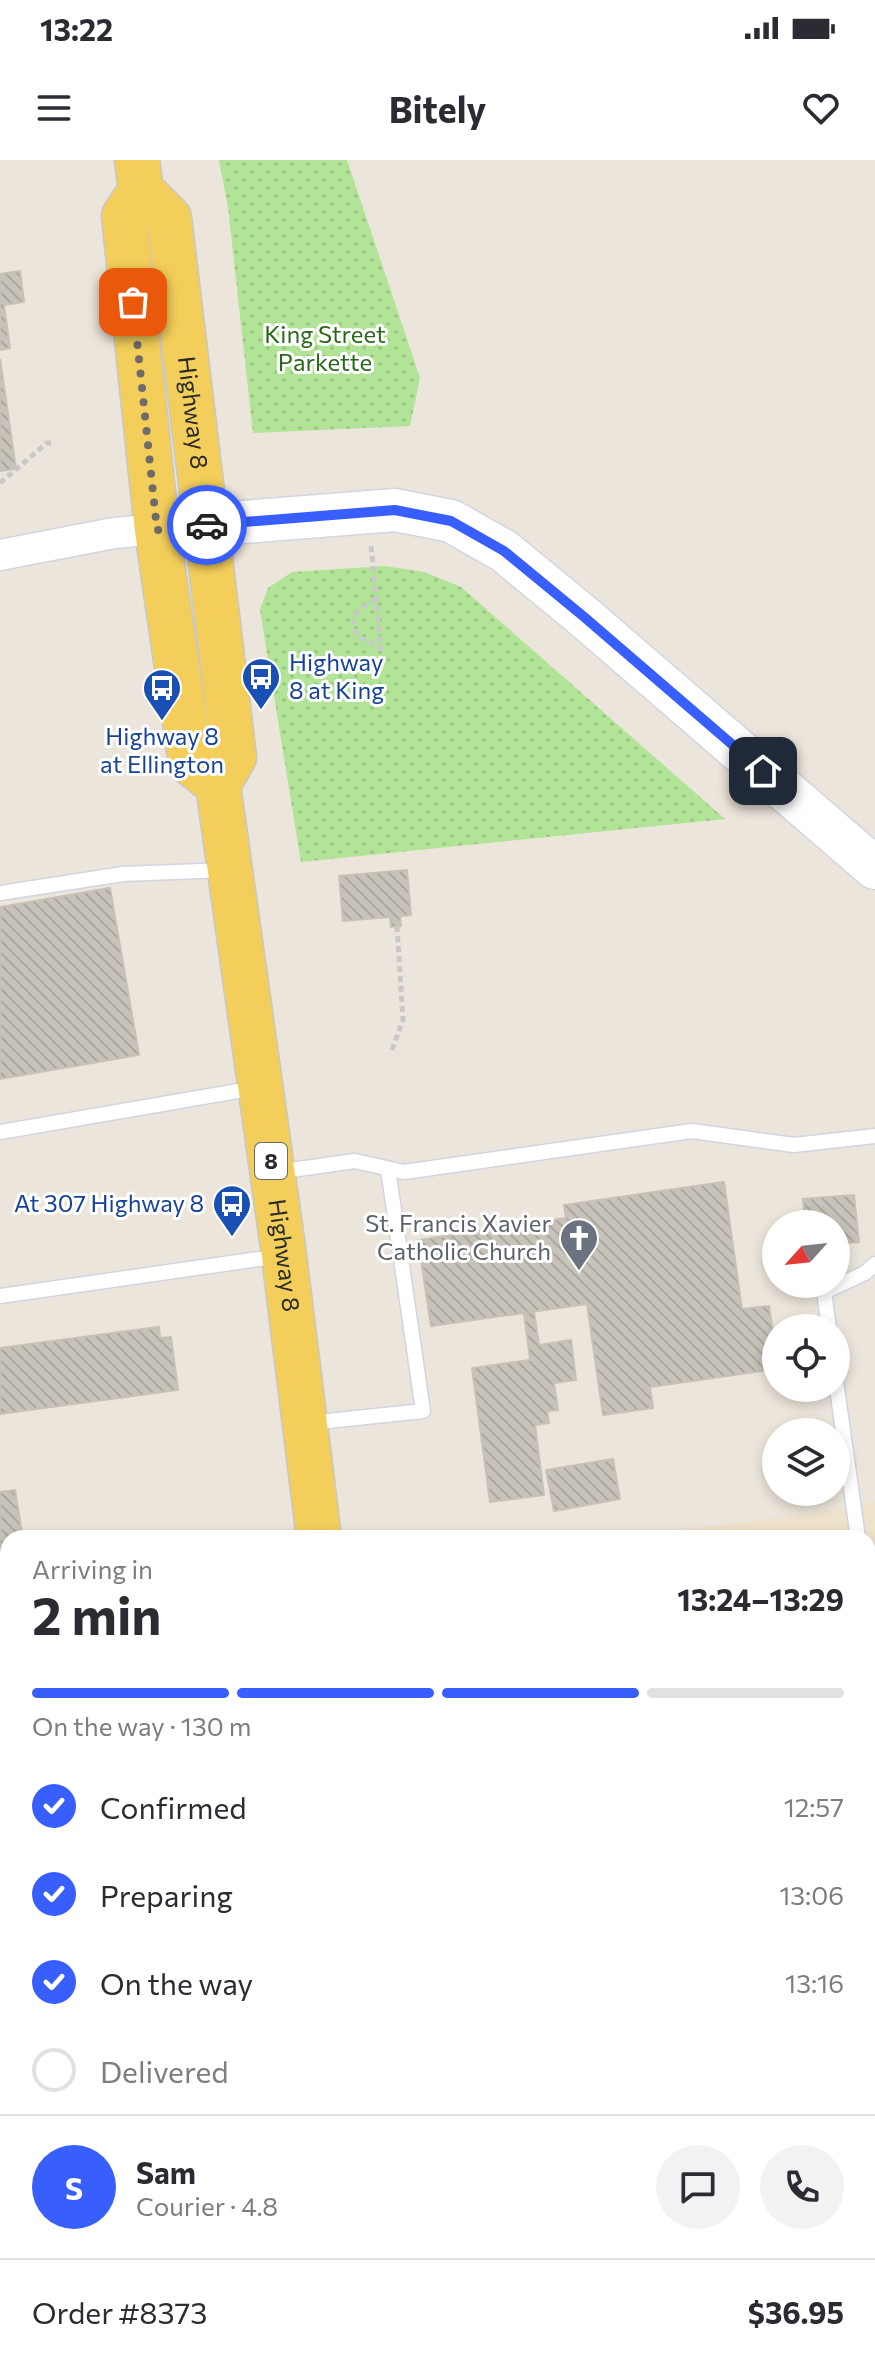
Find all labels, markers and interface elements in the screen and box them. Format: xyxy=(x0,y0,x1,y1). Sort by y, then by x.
text: 13:22 xyxy=(40,10,113,47)
icon: menu xyxy=(32,86,76,130)
text: Bitely xyxy=(389,86,486,130)
icon: heart xyxy=(799,86,843,130)
pin xyxy=(99,268,167,336)
icon: bag xyxy=(111,280,155,324)
park label: King Street Parkette xyxy=(264,319,386,376)
street label: Highway 8 xyxy=(173,354,215,471)
courier xyxy=(167,485,247,565)
icon: car xyxy=(185,503,229,547)
place label: Highway 8 at King xyxy=(289,647,384,704)
bus stop icon: Highway 8 at King xyxy=(240,656,282,711)
bus stop icon: Highway 8 at Ellington xyxy=(141,667,183,722)
place label: Highway 8 at Ellington xyxy=(100,721,224,778)
pin xyxy=(729,737,797,805)
icon: home xyxy=(741,749,785,793)
road number: 8 xyxy=(255,1143,287,1179)
bus stop icon: At 307 Highway 8 xyxy=(211,1183,253,1238)
place label: At 307 Highway 8 xyxy=(14,1188,204,1217)
street label: Highway 8 xyxy=(263,1197,307,1313)
place label: St. Francis Xavier Catholic Church xyxy=(365,1208,551,1265)
north arrow xyxy=(762,1210,850,1298)
map controls xyxy=(762,1210,850,1506)
church icon: St. Francis Xavier Catholic Church xyxy=(558,1217,600,1272)
button: locate xyxy=(762,1314,850,1402)
button: layers xyxy=(762,1418,850,1506)
text: Arriving in xyxy=(32,1553,153,1584)
text: 13:24–13:29 xyxy=(677,1580,844,1617)
text: 2 min xyxy=(32,1582,161,1646)
text: On the way · 130 m xyxy=(32,1710,251,1741)
icon: check xyxy=(32,1784,76,1828)
text: Confirmed xyxy=(100,1788,247,1825)
text: 12:57 xyxy=(784,1791,844,1822)
icon: check xyxy=(32,1872,76,1916)
text: Preparing xyxy=(100,1876,233,1913)
text: 13:06 xyxy=(779,1879,844,1910)
icon: check xyxy=(32,1960,76,2004)
text: On the way xyxy=(100,1964,253,2001)
text: 13:16 xyxy=(785,1967,844,1998)
text: Delivered xyxy=(100,2052,229,2089)
button: chat xyxy=(656,2145,740,2229)
button: phone xyxy=(760,2145,844,2229)
text: Sam xyxy=(136,2153,196,2190)
text: S xyxy=(65,2169,83,2206)
text: Courier · 4.8 xyxy=(136,2190,278,2221)
text: Order #8373 xyxy=(32,2293,207,2330)
text: $36.95 xyxy=(748,2293,844,2330)

